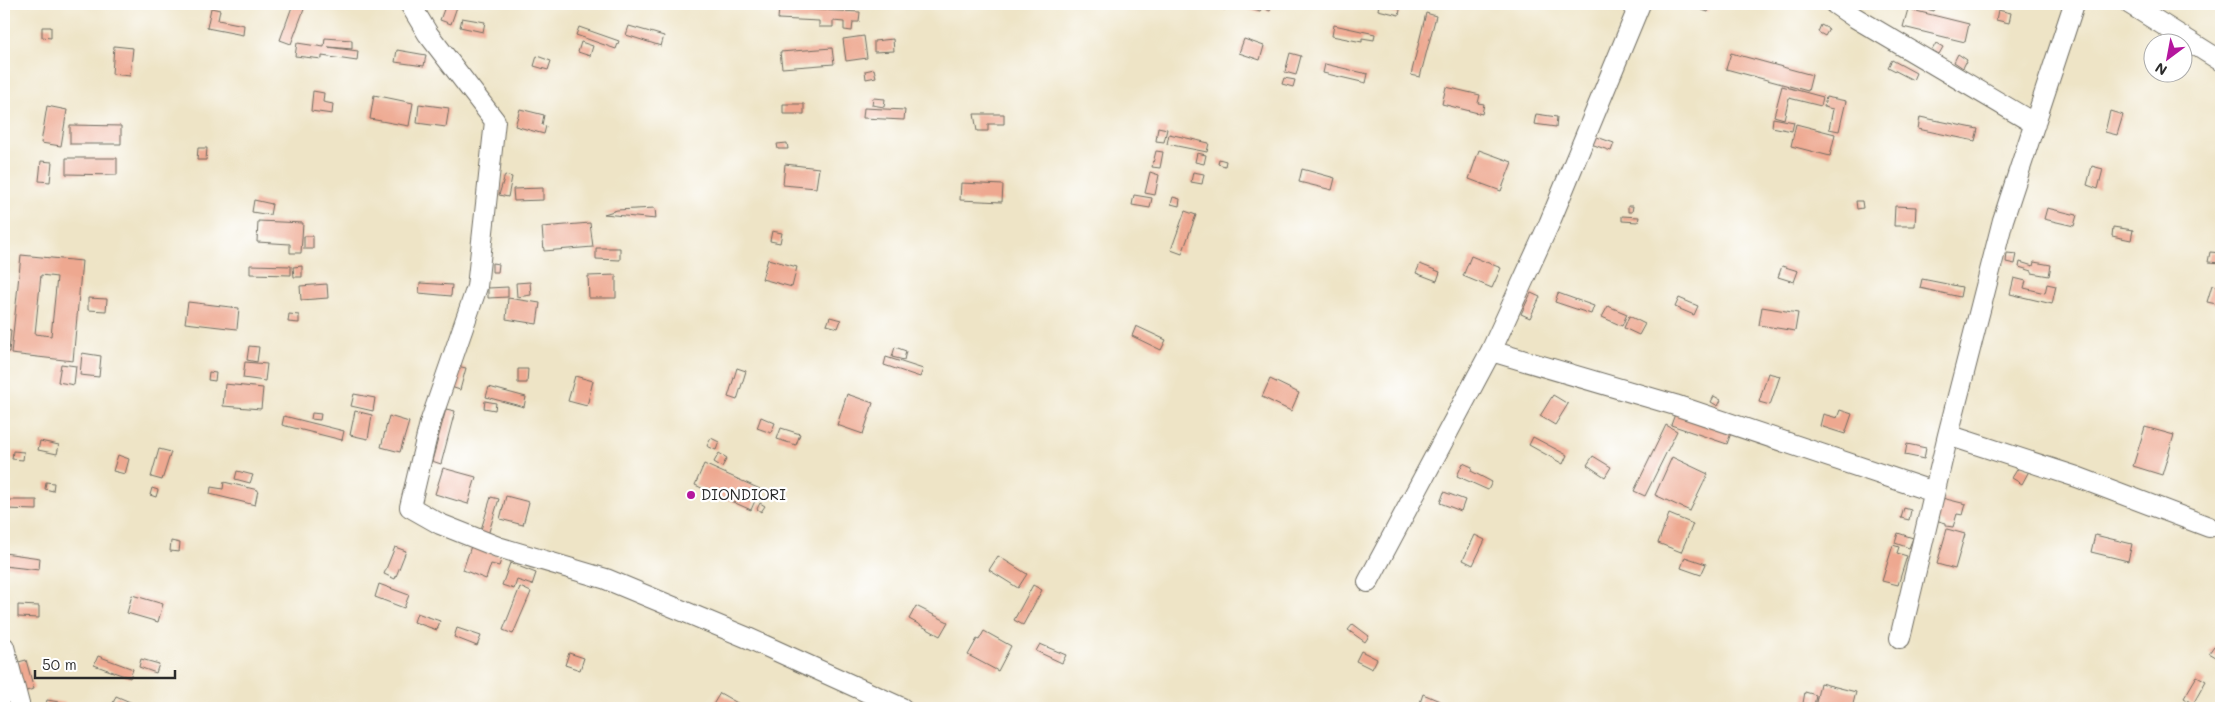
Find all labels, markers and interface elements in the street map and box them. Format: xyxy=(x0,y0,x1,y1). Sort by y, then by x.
north arrow xyxy=(2142,32,2192,82)
text: N xyxy=(2151,59,2170,80)
place label: DIONDIORI xyxy=(701,484,786,504)
marker: DIONDIORI xyxy=(685,489,697,501)
scale bar xyxy=(35,647,175,679)
text: 50 m xyxy=(42,654,77,674)

